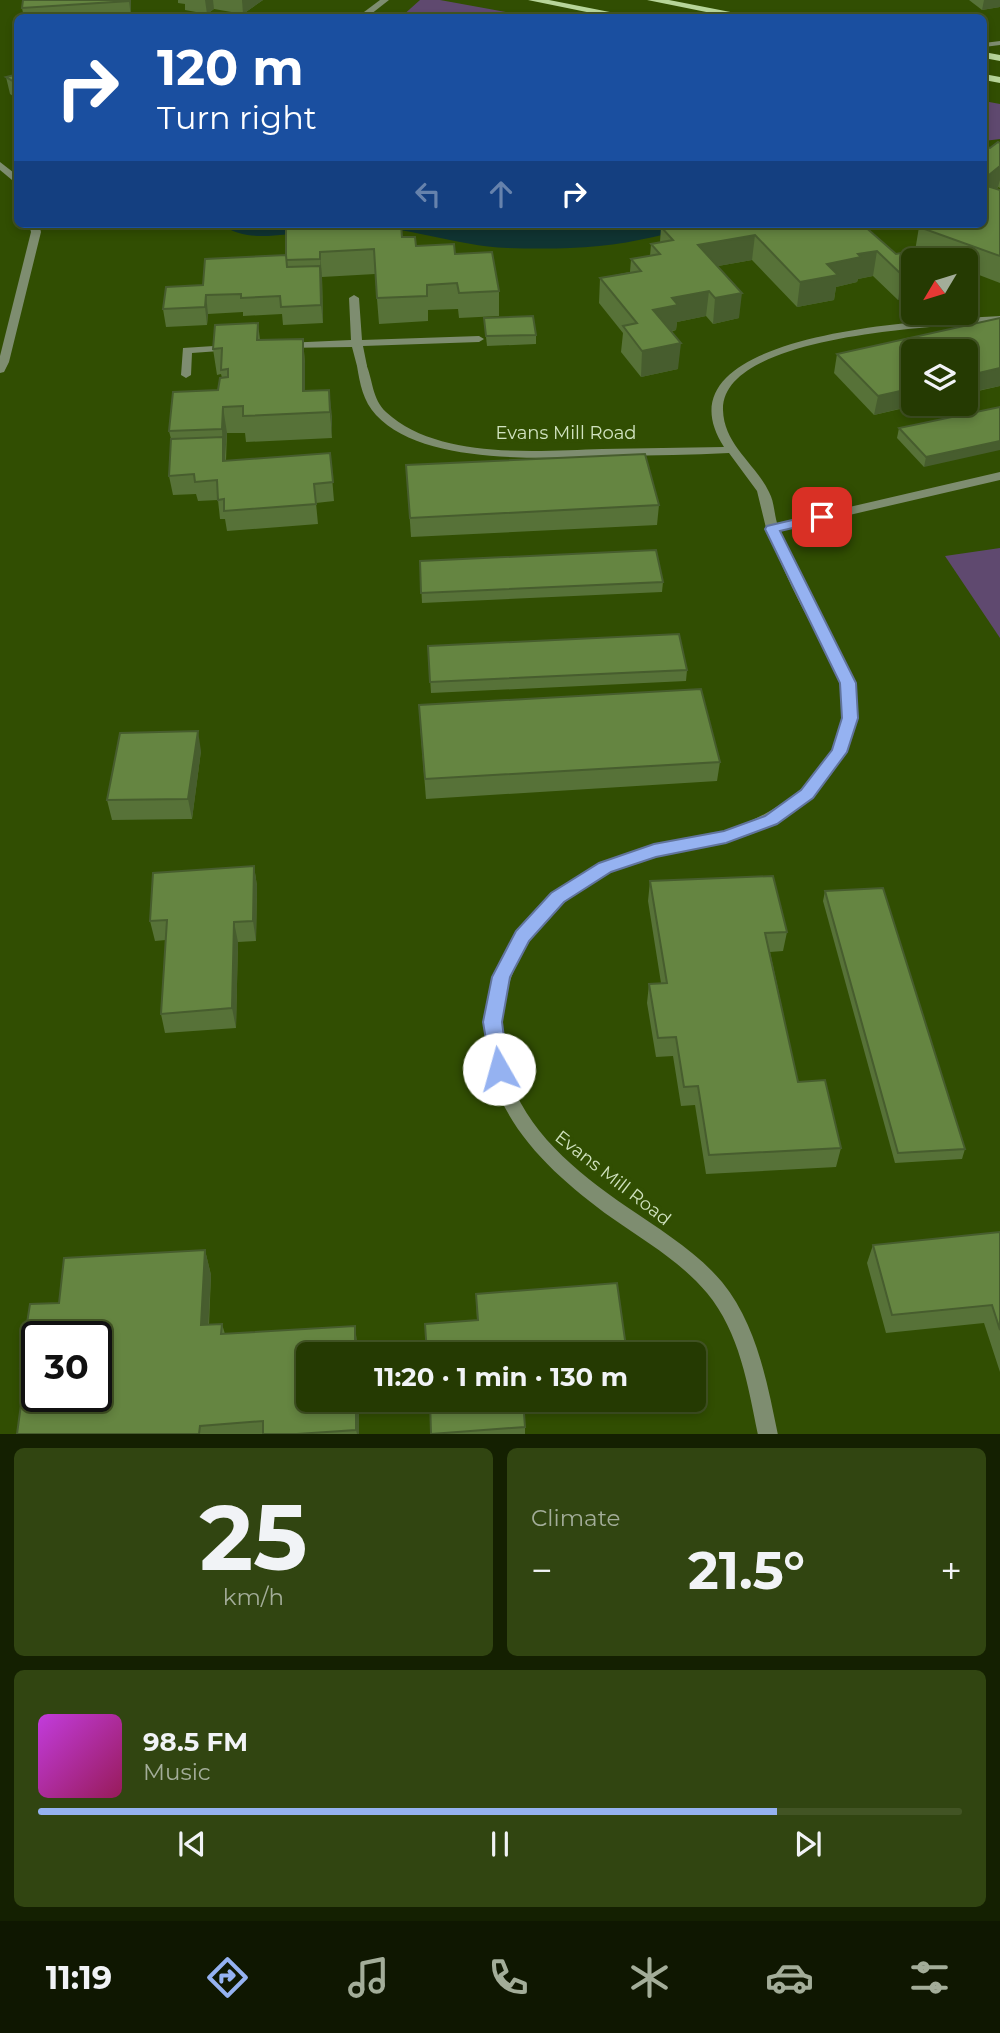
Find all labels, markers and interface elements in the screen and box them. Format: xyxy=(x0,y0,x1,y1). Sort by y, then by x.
text: 120 m xyxy=(157,38,304,97)
icon: right xyxy=(42,42,133,133)
text: Turn right xyxy=(157,98,317,137)
icon: left xyxy=(409,175,447,213)
icon: ahead xyxy=(482,175,520,213)
icon: right xyxy=(555,175,593,213)
north arrow xyxy=(901,248,978,326)
map controls xyxy=(901,248,978,416)
button: layers xyxy=(901,339,978,416)
street label: Evans Mill Road xyxy=(495,422,637,444)
pin xyxy=(792,487,852,547)
icon: arrive xyxy=(803,498,841,536)
position arrow xyxy=(462,1032,536,1106)
street label: Evans Mill Road xyxy=(551,1126,675,1230)
speed limit sign: 30 xyxy=(21,1321,112,1412)
text: 11:20 · 1 min · 130 m xyxy=(374,1361,628,1393)
text: 25 xyxy=(200,1482,307,1593)
text: Climate xyxy=(531,1504,620,1532)
text: 21.5° xyxy=(688,1539,805,1602)
text: − xyxy=(531,1547,553,1594)
text: + xyxy=(940,1547,962,1594)
text: km/h xyxy=(223,1583,284,1611)
text: 98.5 FM xyxy=(143,1726,248,1758)
text: Music xyxy=(143,1758,211,1786)
icon: previous xyxy=(173,1825,211,1863)
icon: pause xyxy=(481,1825,519,1863)
icon: next xyxy=(789,1825,827,1863)
icon: directions xyxy=(203,1953,252,2002)
icon: music xyxy=(344,1953,393,2002)
icon: phone xyxy=(484,1953,533,2002)
icon: climate xyxy=(625,1953,674,2002)
icon: car xyxy=(765,1953,814,2002)
icon: filters xyxy=(905,1953,954,2002)
text: 11:19 xyxy=(46,1958,112,1997)

